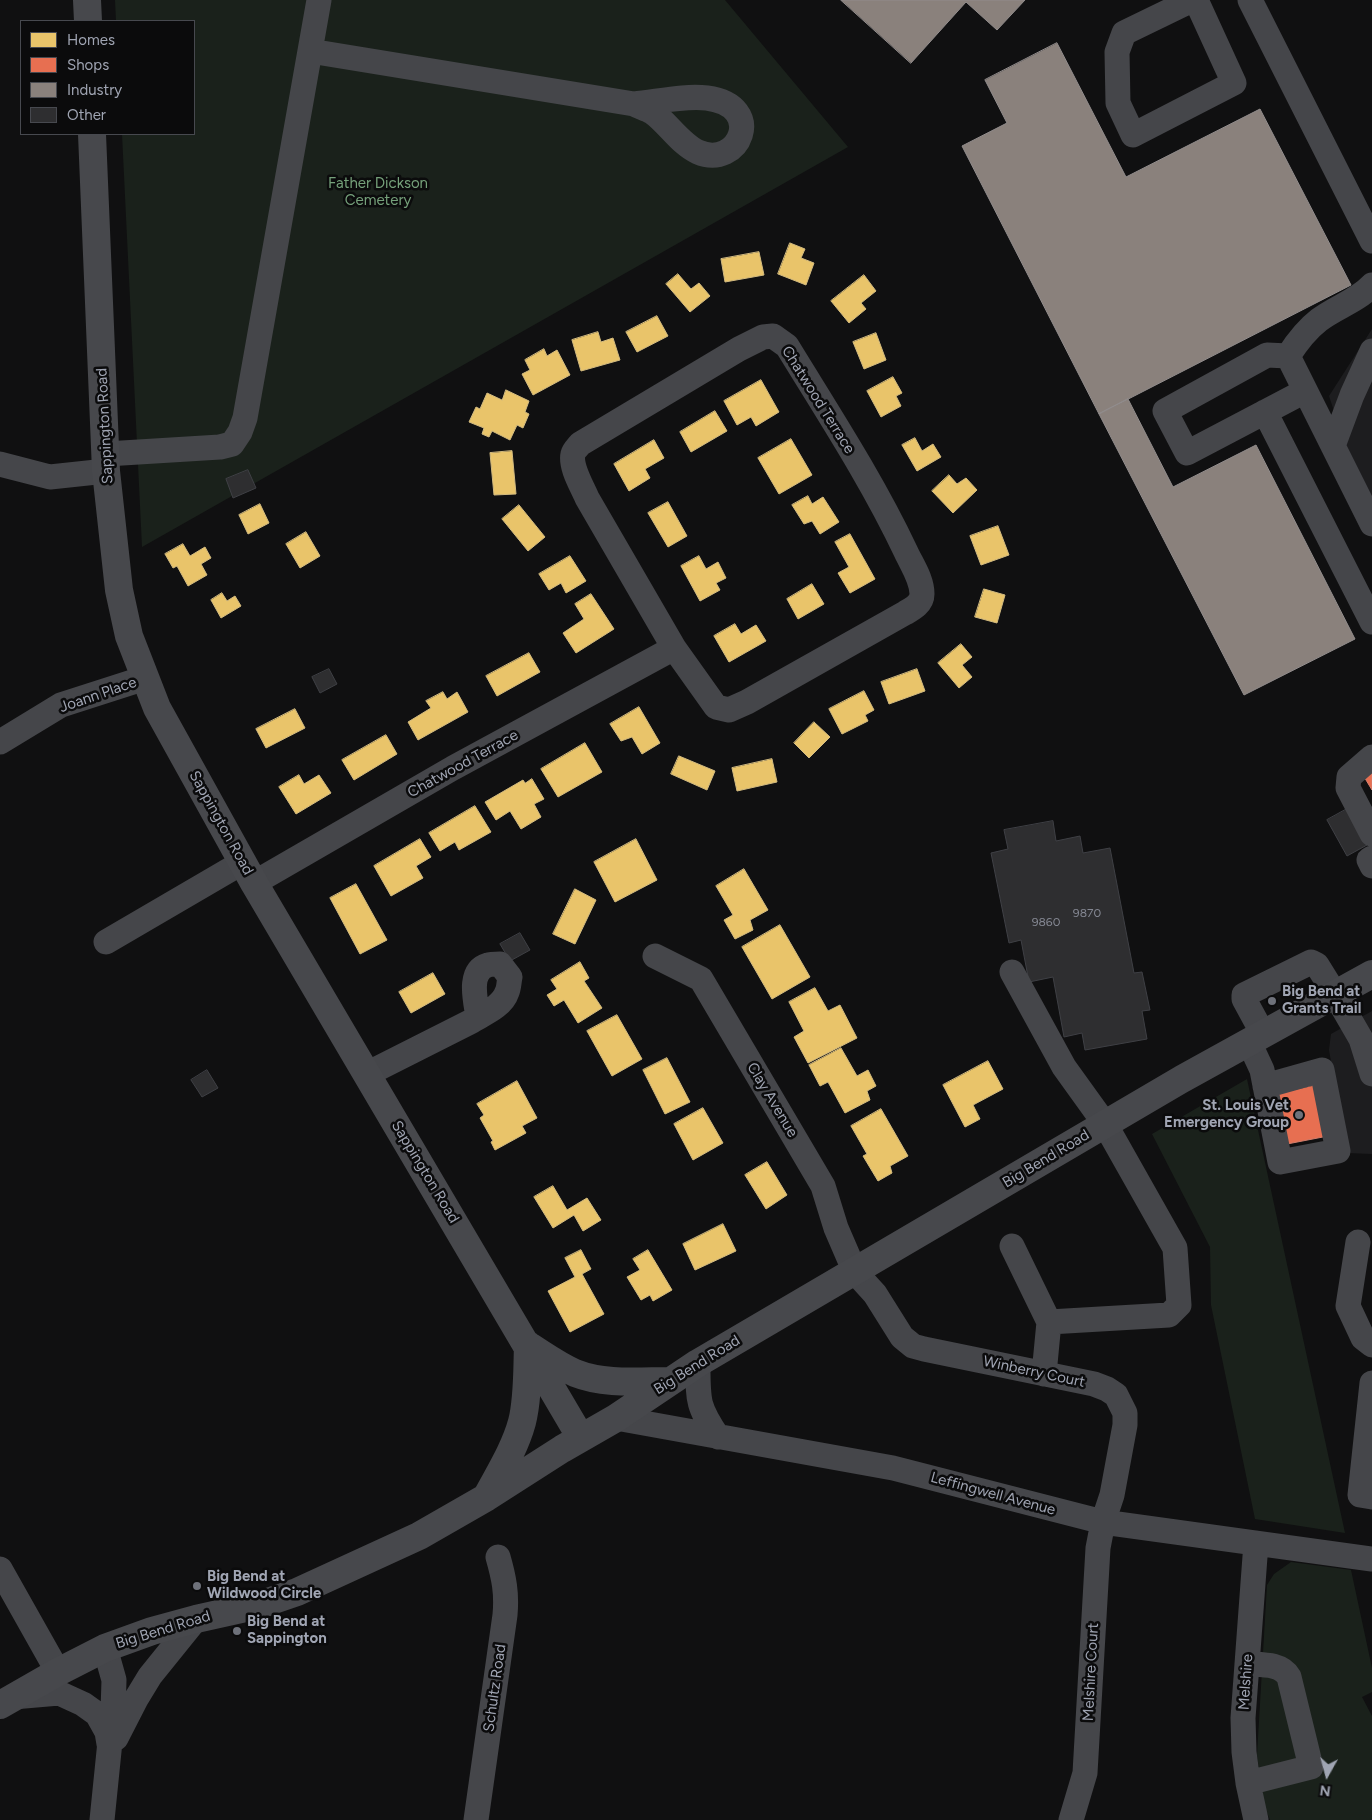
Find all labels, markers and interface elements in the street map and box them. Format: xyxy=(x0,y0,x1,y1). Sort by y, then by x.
legend xyxy=(20,20,195,135)
text: Homes xyxy=(67,31,115,49)
text: Shops xyxy=(67,56,109,74)
text: Industry xyxy=(67,81,122,99)
text: Other xyxy=(67,106,106,124)
park label: Father Dickson Cemetery xyxy=(328,175,428,210)
street label: Chatwood Terrace xyxy=(778,343,858,457)
street label: Sappington Road xyxy=(93,368,117,484)
street label: Joann Place xyxy=(57,673,139,717)
street label: Chatwood Terrace xyxy=(405,726,521,802)
street label: Sappington Road xyxy=(185,768,257,878)
house number: 9870 xyxy=(1073,906,1101,920)
house number: 9860 xyxy=(1032,915,1060,929)
place label: Big Bend at Grants Trail xyxy=(1282,983,1361,1018)
marker: Big Bend at Grants Trail xyxy=(1266,995,1278,1007)
street label: Clay Avenue xyxy=(743,1059,801,1141)
place label: St. Louis Vet Emergency Group xyxy=(1164,1097,1289,1132)
marker: St. Louis Vet Emergency Group xyxy=(1293,1109,1305,1121)
street label: Sappington Road xyxy=(387,1118,463,1226)
street label: Big Bend Road xyxy=(999,1126,1093,1192)
street label: Big Bend Road xyxy=(651,1331,743,1399)
street label: Winberry Court xyxy=(981,1352,1087,1392)
street label: Leffingwell Avenue xyxy=(929,1469,1057,1519)
place label: Big Bend at Wildwood Circle xyxy=(207,1568,321,1603)
marker: Big Bend at Wildwood Circle xyxy=(191,1580,203,1592)
street label: Big Bend Road xyxy=(114,1607,212,1653)
place label: Big Bend at Sappington xyxy=(247,1613,327,1648)
street label: Melshire Court xyxy=(1079,1622,1103,1722)
marker: Big Bend at Sappington xyxy=(231,1625,243,1637)
street label: Schultz Road xyxy=(480,1643,510,1733)
street label: Melshire xyxy=(1235,1653,1257,1711)
north arrow xyxy=(1302,1750,1352,1800)
text: N xyxy=(1319,1781,1332,1799)

